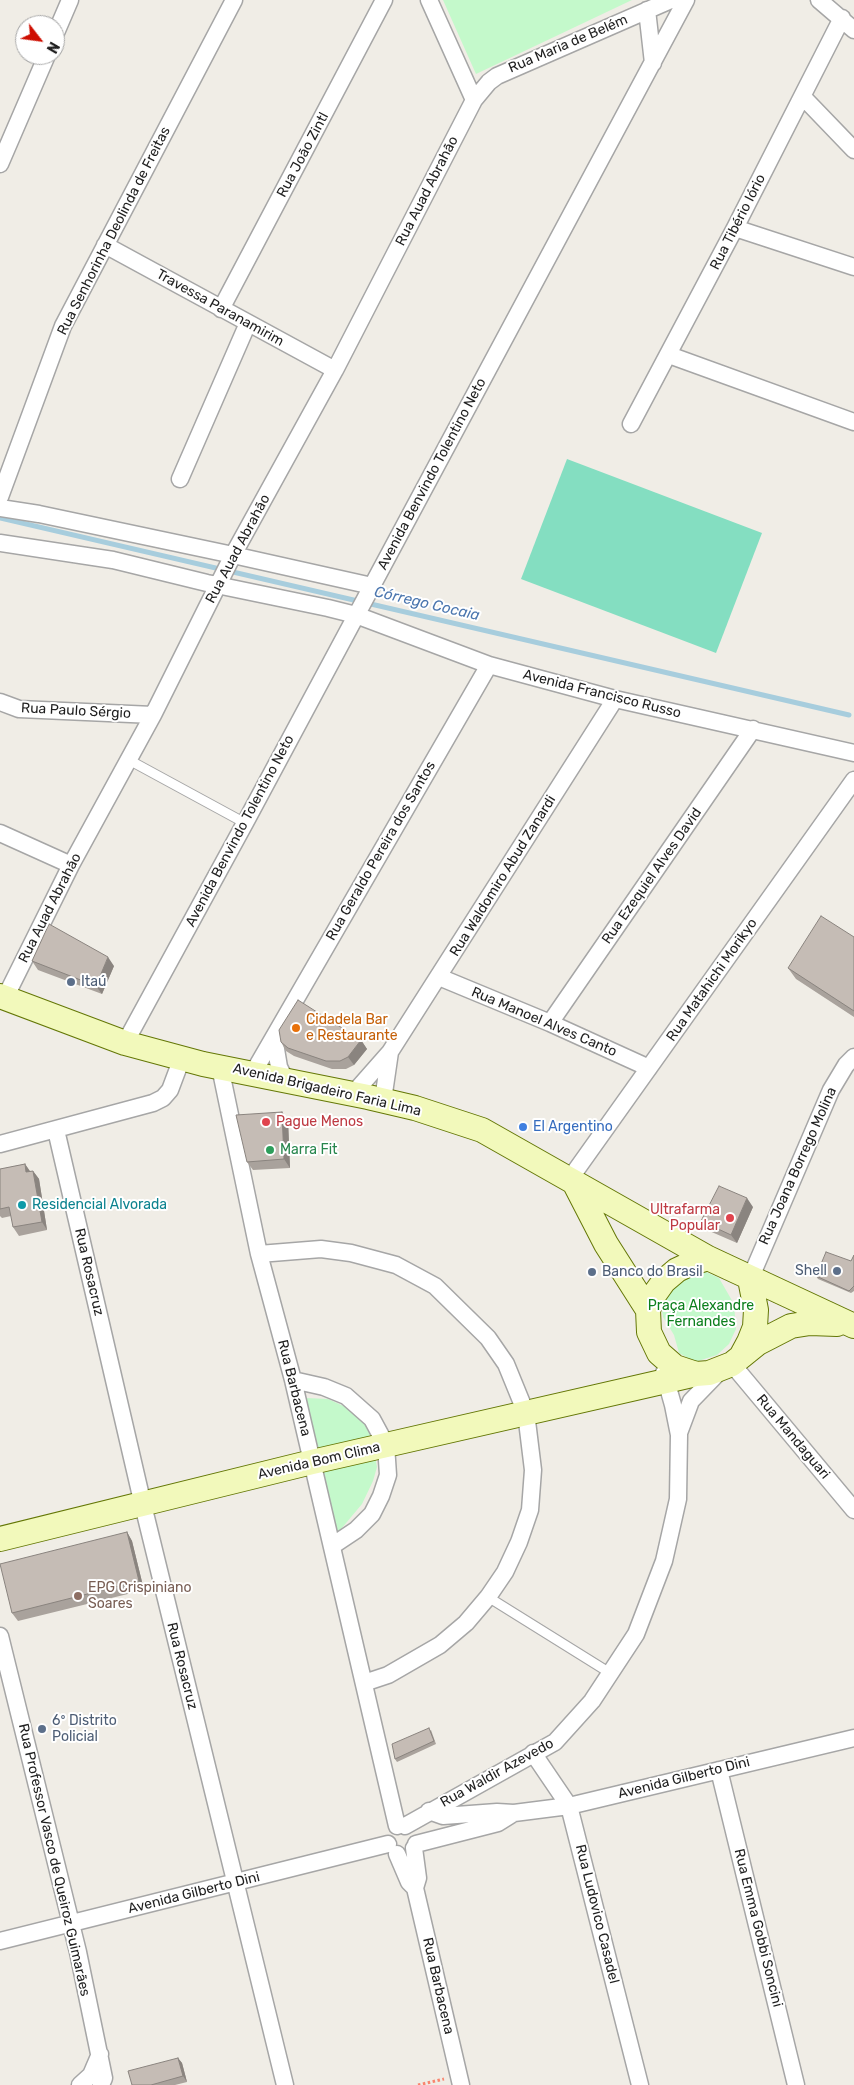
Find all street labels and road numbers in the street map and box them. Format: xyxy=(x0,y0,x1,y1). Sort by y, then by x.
street label: Rua Maria de Belém xyxy=(506,11,630,77)
street label: Rua João Zintl xyxy=(274,110,332,200)
street label: Rua Senhorinha Deolinda de Freitas xyxy=(54,124,174,338)
street label: Rua Auad Abrahão xyxy=(392,133,462,249)
street label: Rua Tibério Iório xyxy=(707,171,769,273)
street label: Travessa Paranamirim xyxy=(153,266,287,350)
street label: Avenida Benvindo Tolentino Neto xyxy=(374,375,490,573)
street label: Rua Auad Abrahão xyxy=(202,492,274,606)
street label: Avenida Francisco Russo xyxy=(521,666,683,722)
street label: Rua Paulo Sérgio xyxy=(21,700,131,722)
street label: Avenida Benvindo Tolentino Neto xyxy=(182,732,298,930)
street label: Rua Geraldo Pereira dos Santos xyxy=(323,758,439,944)
street label: Rua Waldomiro Abud Zanardi xyxy=(446,792,560,960)
street label: Rua Ezequiel Alves David xyxy=(599,805,705,947)
street label: Rua Auad Abrahão xyxy=(15,850,85,966)
street label: Rua Matahichi Morikyo xyxy=(663,915,761,1045)
street label: Rua Manoel Alves Canto xyxy=(469,984,619,1060)
street label: Avenida Brigadeiro Faria Lima xyxy=(231,1060,423,1120)
street label: Rua Joana Borrego Molina xyxy=(756,1085,840,1247)
street label: Rua Rosacruz xyxy=(71,1227,107,1317)
street label: Rua Barbacena xyxy=(274,1338,314,1438)
street label: Rua Mandaguari xyxy=(753,1391,833,1483)
street label: Avenida Bom Clima xyxy=(256,1439,382,1483)
street label: Rua Rosacruz xyxy=(163,1621,201,1711)
street label: Rua Professor Vasco de Queiroz Guimarães xyxy=(14,1722,94,1998)
street label: Rua Waldir Azevedo xyxy=(437,1735,557,1811)
street label: Avenida Gilberto Dini xyxy=(616,1753,752,1803)
street label: Rua Ludovico Casadel xyxy=(572,1843,622,1985)
street label: Rua Emma Gobbi Soncini xyxy=(730,1847,786,2009)
street label: Avenida Gilberto Dini xyxy=(126,1868,262,1918)
street label: Rua Barbacena xyxy=(419,1936,457,2036)

